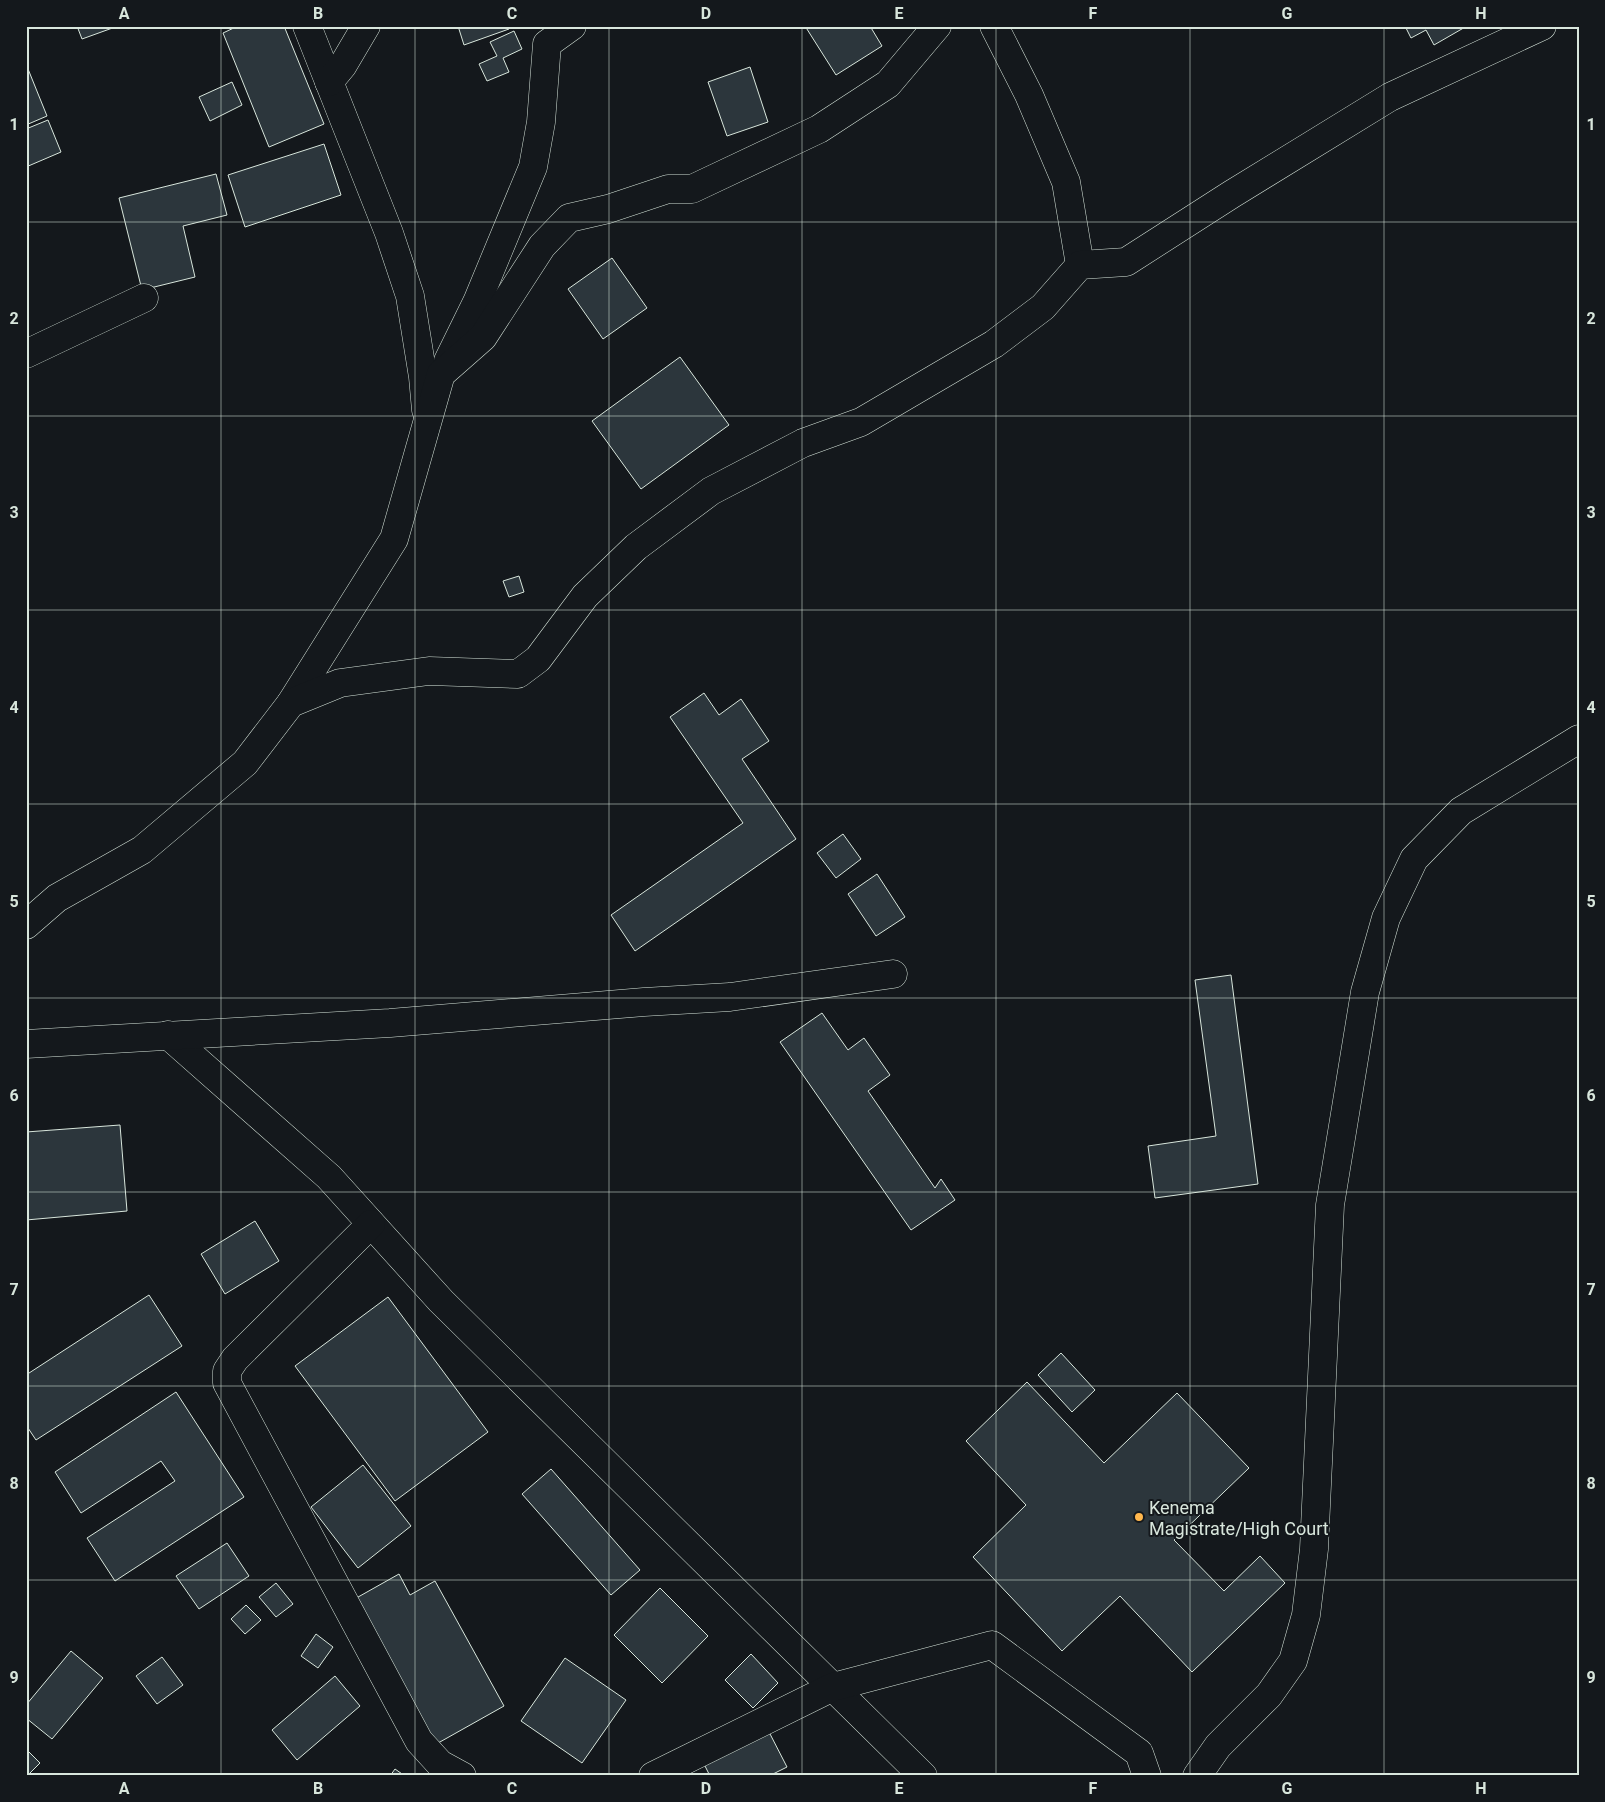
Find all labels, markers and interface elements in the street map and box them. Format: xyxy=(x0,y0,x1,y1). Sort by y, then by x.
text: A xyxy=(119,4,130,23)
text: B xyxy=(313,4,323,23)
text: C xyxy=(507,4,517,23)
text: D xyxy=(701,4,711,23)
text: E xyxy=(895,4,904,23)
text: F xyxy=(1089,4,1098,23)
text: G xyxy=(1282,4,1293,23)
text: H xyxy=(1475,4,1487,23)
text: 1 xyxy=(9,115,19,134)
text: 1 xyxy=(1586,115,1596,134)
text: 2 xyxy=(9,309,19,328)
text: 2 xyxy=(1586,309,1596,328)
text: 3 xyxy=(9,503,19,522)
text: 3 xyxy=(1586,503,1596,522)
text: 4 xyxy=(9,698,19,717)
text: 4 xyxy=(1586,698,1596,717)
text: 5 xyxy=(9,892,19,911)
text: 5 xyxy=(1586,892,1596,911)
text: 6 xyxy=(9,1086,19,1105)
text: 6 xyxy=(1586,1086,1596,1105)
text: 7 xyxy=(9,1280,19,1299)
text: 7 xyxy=(1586,1280,1596,1299)
text: 8 xyxy=(9,1474,19,1493)
text: 8 xyxy=(1586,1474,1596,1493)
place label: Kenema Magistrate/High Court xyxy=(1149,1497,1329,1539)
marker: Kenema Magistrate/High Court xyxy=(1133,1511,1145,1523)
text: 9 xyxy=(9,1668,19,1687)
text: 9 xyxy=(1586,1668,1596,1687)
text: A xyxy=(119,1779,130,1798)
text: B xyxy=(313,1779,323,1798)
text: C xyxy=(507,1779,517,1798)
text: D xyxy=(701,1779,711,1798)
text: E xyxy=(895,1779,904,1798)
text: F xyxy=(1089,1779,1098,1798)
text: G xyxy=(1282,1779,1293,1798)
text: H xyxy=(1475,1779,1487,1798)

